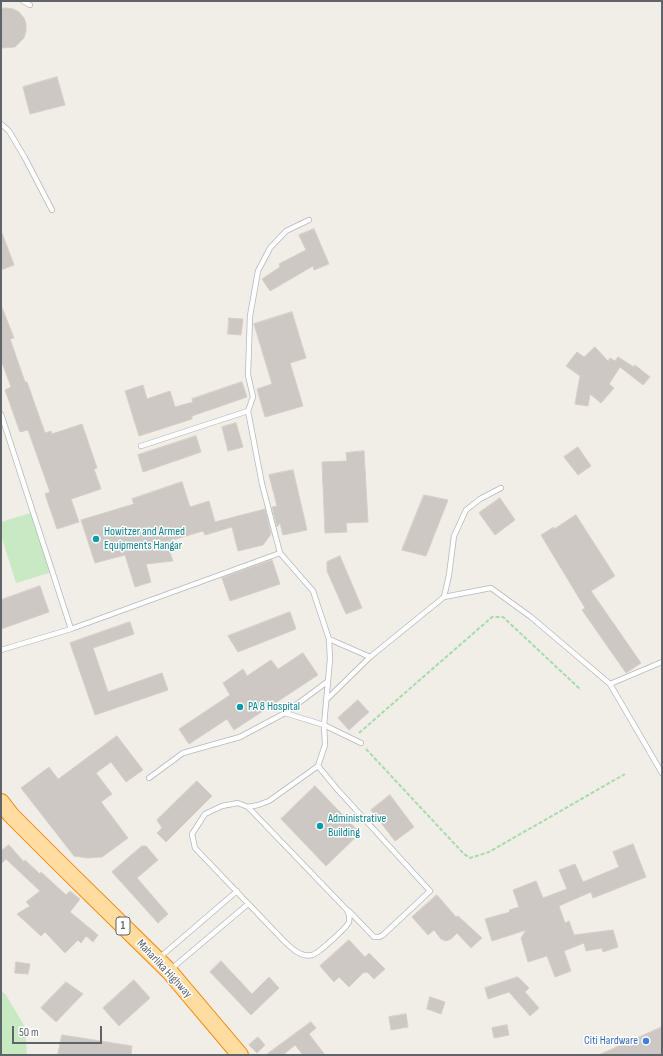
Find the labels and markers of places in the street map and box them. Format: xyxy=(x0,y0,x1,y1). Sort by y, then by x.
place label: Howitzer and Armed Equipments Hangar xyxy=(104,525,185,553)
marker: Howitzer and Armed Equipments Hangar xyxy=(91,534,101,544)
place label: PA 8 Hospital xyxy=(248,700,300,714)
marker: PA 8 Hospital xyxy=(235,702,245,712)
place label: Administrative Building xyxy=(328,812,386,840)
marker: Administrative Building xyxy=(315,821,325,831)
place label: Citi Hardware xyxy=(584,1034,638,1048)
marker: Citi Hardware xyxy=(641,1036,651,1046)

